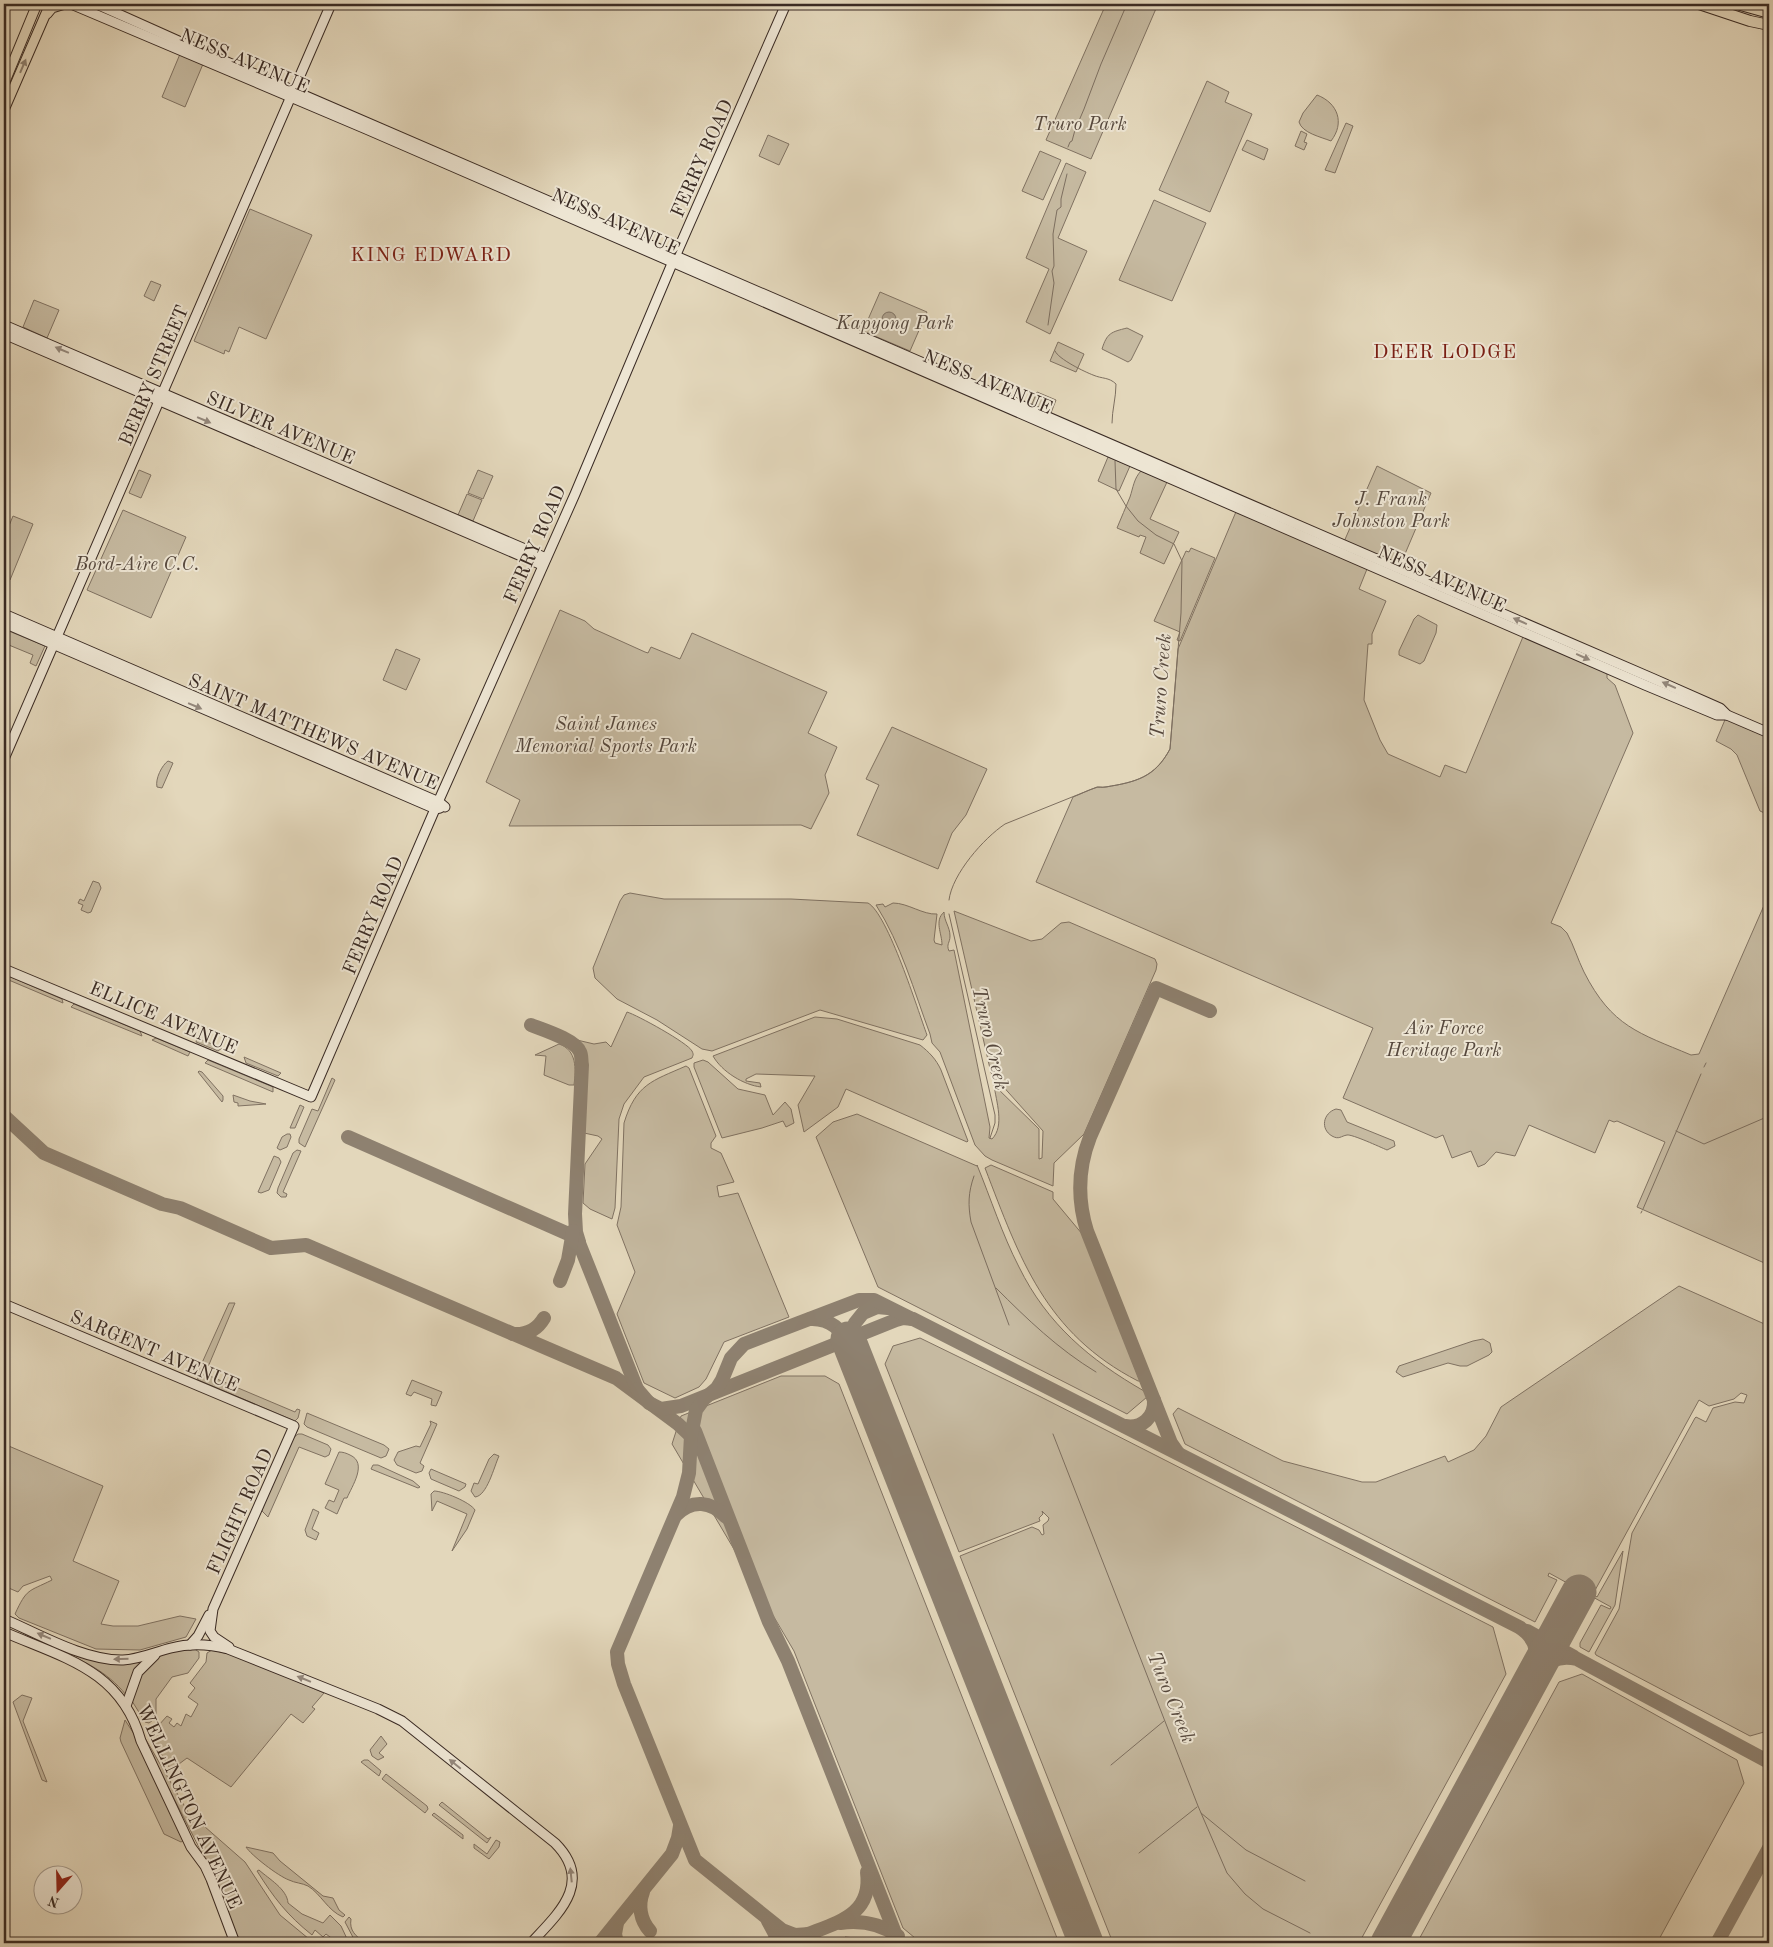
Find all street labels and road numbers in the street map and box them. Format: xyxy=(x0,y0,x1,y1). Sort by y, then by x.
street label: NESS AVENUE xyxy=(177,27,311,98)
street label: FERRY ROAD xyxy=(669,97,738,221)
street label: NESS AVENUE xyxy=(548,186,682,260)
street label: BERRY STREET xyxy=(117,303,193,449)
street label: NESS AVENUE xyxy=(920,348,1054,419)
street label: SILVER AVENUE xyxy=(203,389,357,469)
street label: FERRY ROAD xyxy=(502,483,571,607)
street label: NESS AVENUE xyxy=(1374,543,1508,617)
street label: SAINT MATTHEWS AVENUE xyxy=(185,672,441,795)
street label: FERRY ROAD xyxy=(341,854,408,978)
street label: ELLICE AVENUE xyxy=(86,979,240,1059)
street label: SARGENT AVENUE xyxy=(67,1308,241,1397)
street label: FLIGHT ROAD xyxy=(205,1446,278,1578)
street label: WELLINGTON AVENUE xyxy=(132,1702,244,1912)

